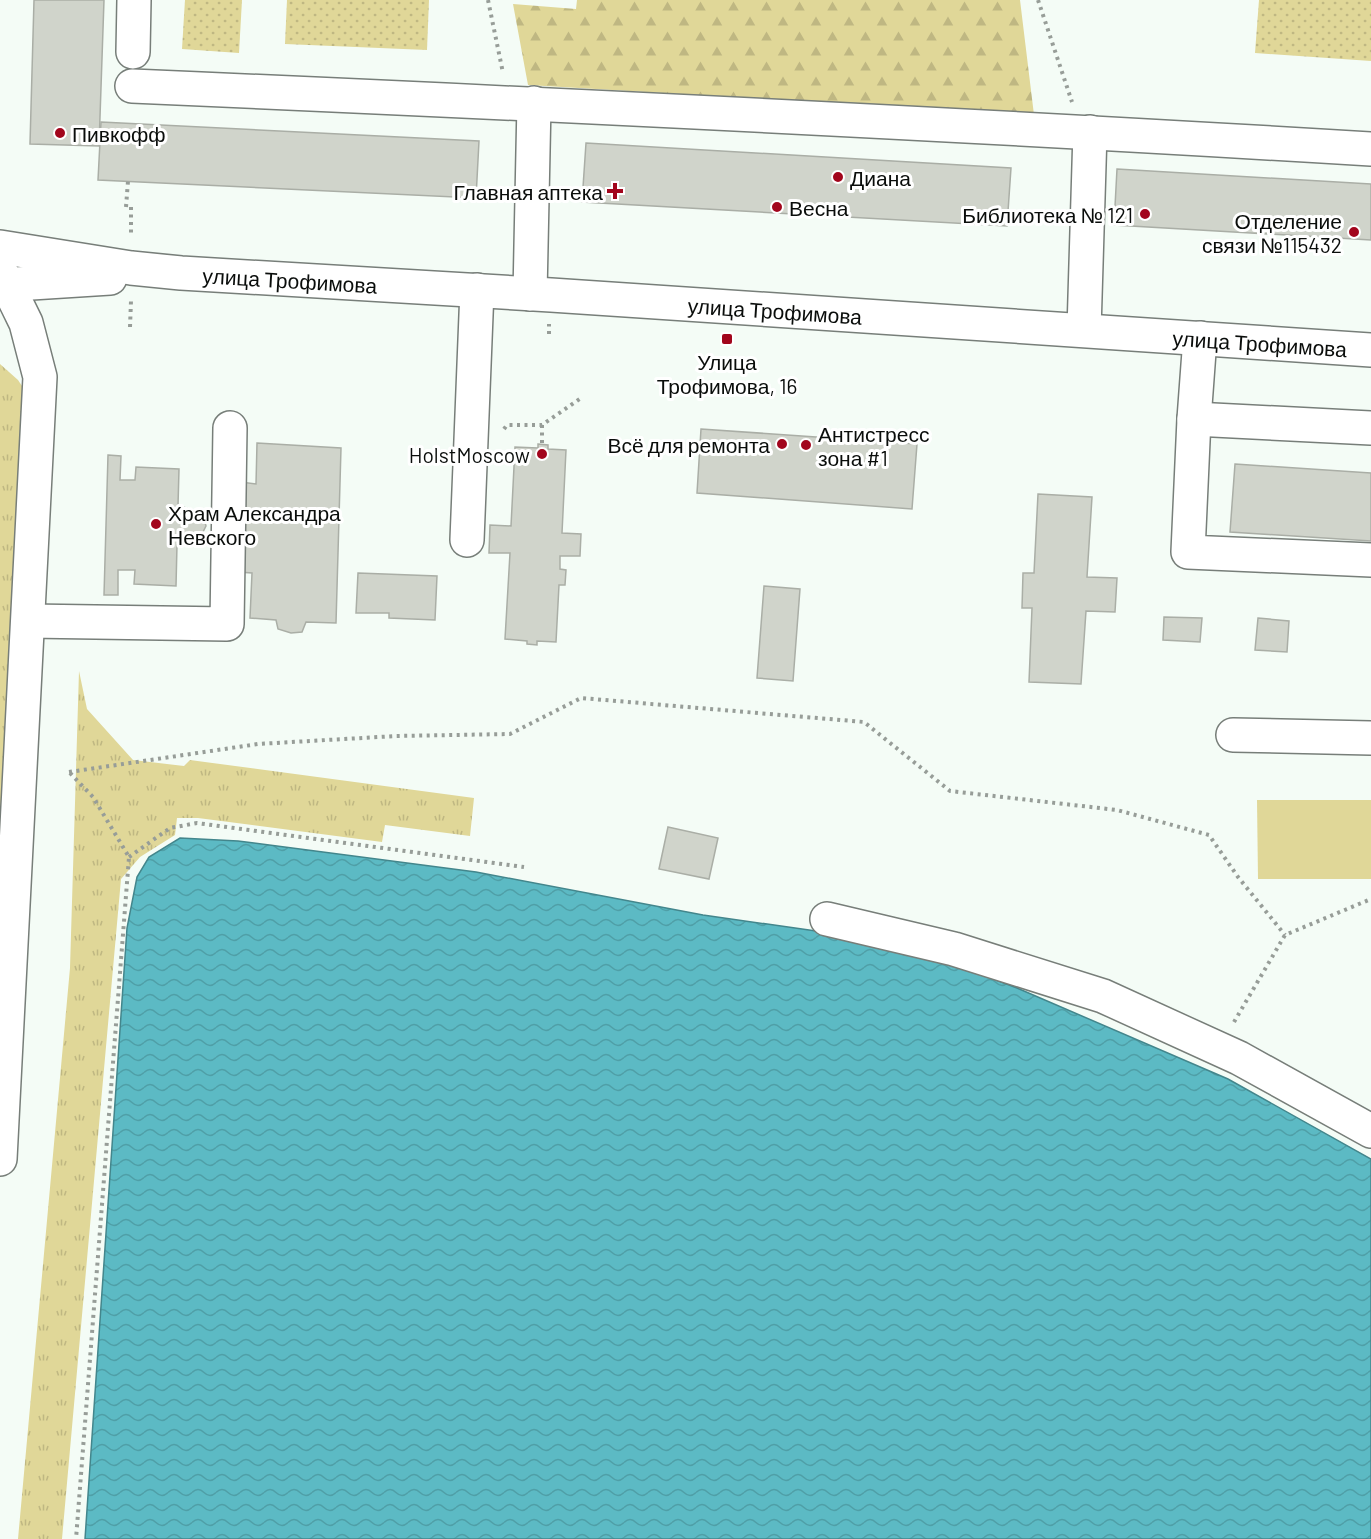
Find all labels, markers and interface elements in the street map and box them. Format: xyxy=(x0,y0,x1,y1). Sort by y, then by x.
place label: Пивкофф xyxy=(72,121,166,146)
marker: Пивкофф xyxy=(53,126,67,140)
place label: Диана xyxy=(850,165,911,190)
marker: Диана xyxy=(831,170,845,184)
place label: Главная аптека xyxy=(453,179,603,204)
marker: Главная аптека xyxy=(608,184,622,198)
place label: Весна xyxy=(789,195,849,220)
marker: Весна xyxy=(770,200,784,214)
place label: Библиотека № 121 xyxy=(962,202,1133,227)
marker: Библиотека № 121 xyxy=(1138,207,1152,221)
place label: Отделение связи №115432 xyxy=(1202,208,1342,257)
marker: Отделение связи №115432 xyxy=(1347,225,1361,239)
street label: улица Трофимова xyxy=(202,262,378,297)
street label: улица Трофимова xyxy=(687,292,863,328)
street label: улица Трофимова xyxy=(1172,324,1348,361)
marker: Улица Трофимова, 16 xyxy=(720,332,734,346)
place label: Улица Трофимова, 16 xyxy=(657,349,797,398)
place label: Антистресс зона #1 xyxy=(818,421,929,470)
place label: Всё для ремонта xyxy=(607,432,770,457)
marker: Всё для ремонта xyxy=(775,437,789,451)
marker: Антистресс зона #1 xyxy=(799,438,813,452)
place label: HolstMoscow xyxy=(409,442,530,467)
marker: HolstMoscow xyxy=(535,447,549,461)
place label: Храм Александра Невского xyxy=(168,500,341,549)
marker: Храм Александра Невского xyxy=(149,517,163,531)

